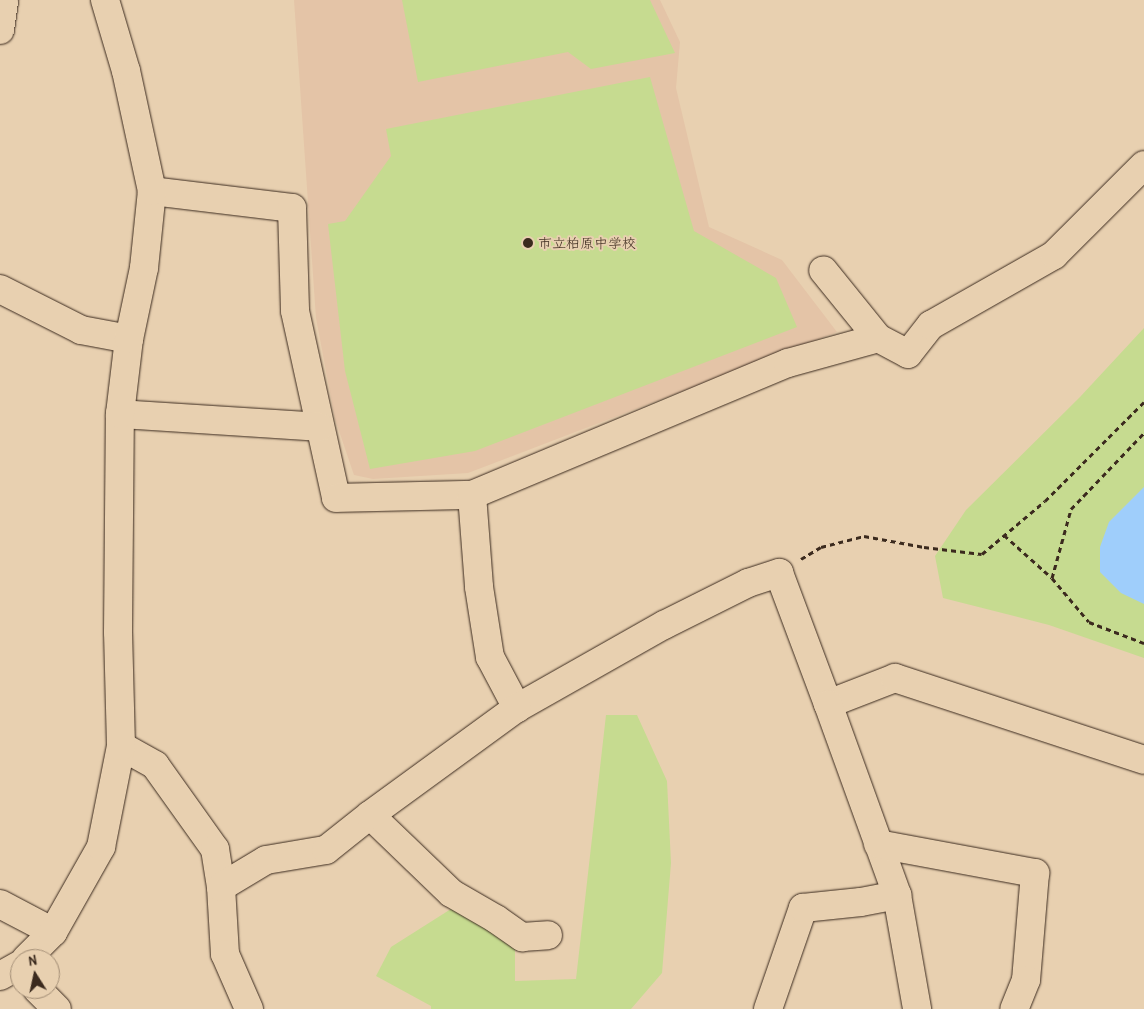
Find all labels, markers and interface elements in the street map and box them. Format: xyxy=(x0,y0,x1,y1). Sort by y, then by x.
place label: 市立柏原中学校 xyxy=(538,235,636,251)
marker: 市立柏原中学校 xyxy=(522,237,534,249)
north arrow xyxy=(10,949,60,999)
text: N xyxy=(27,950,38,970)

